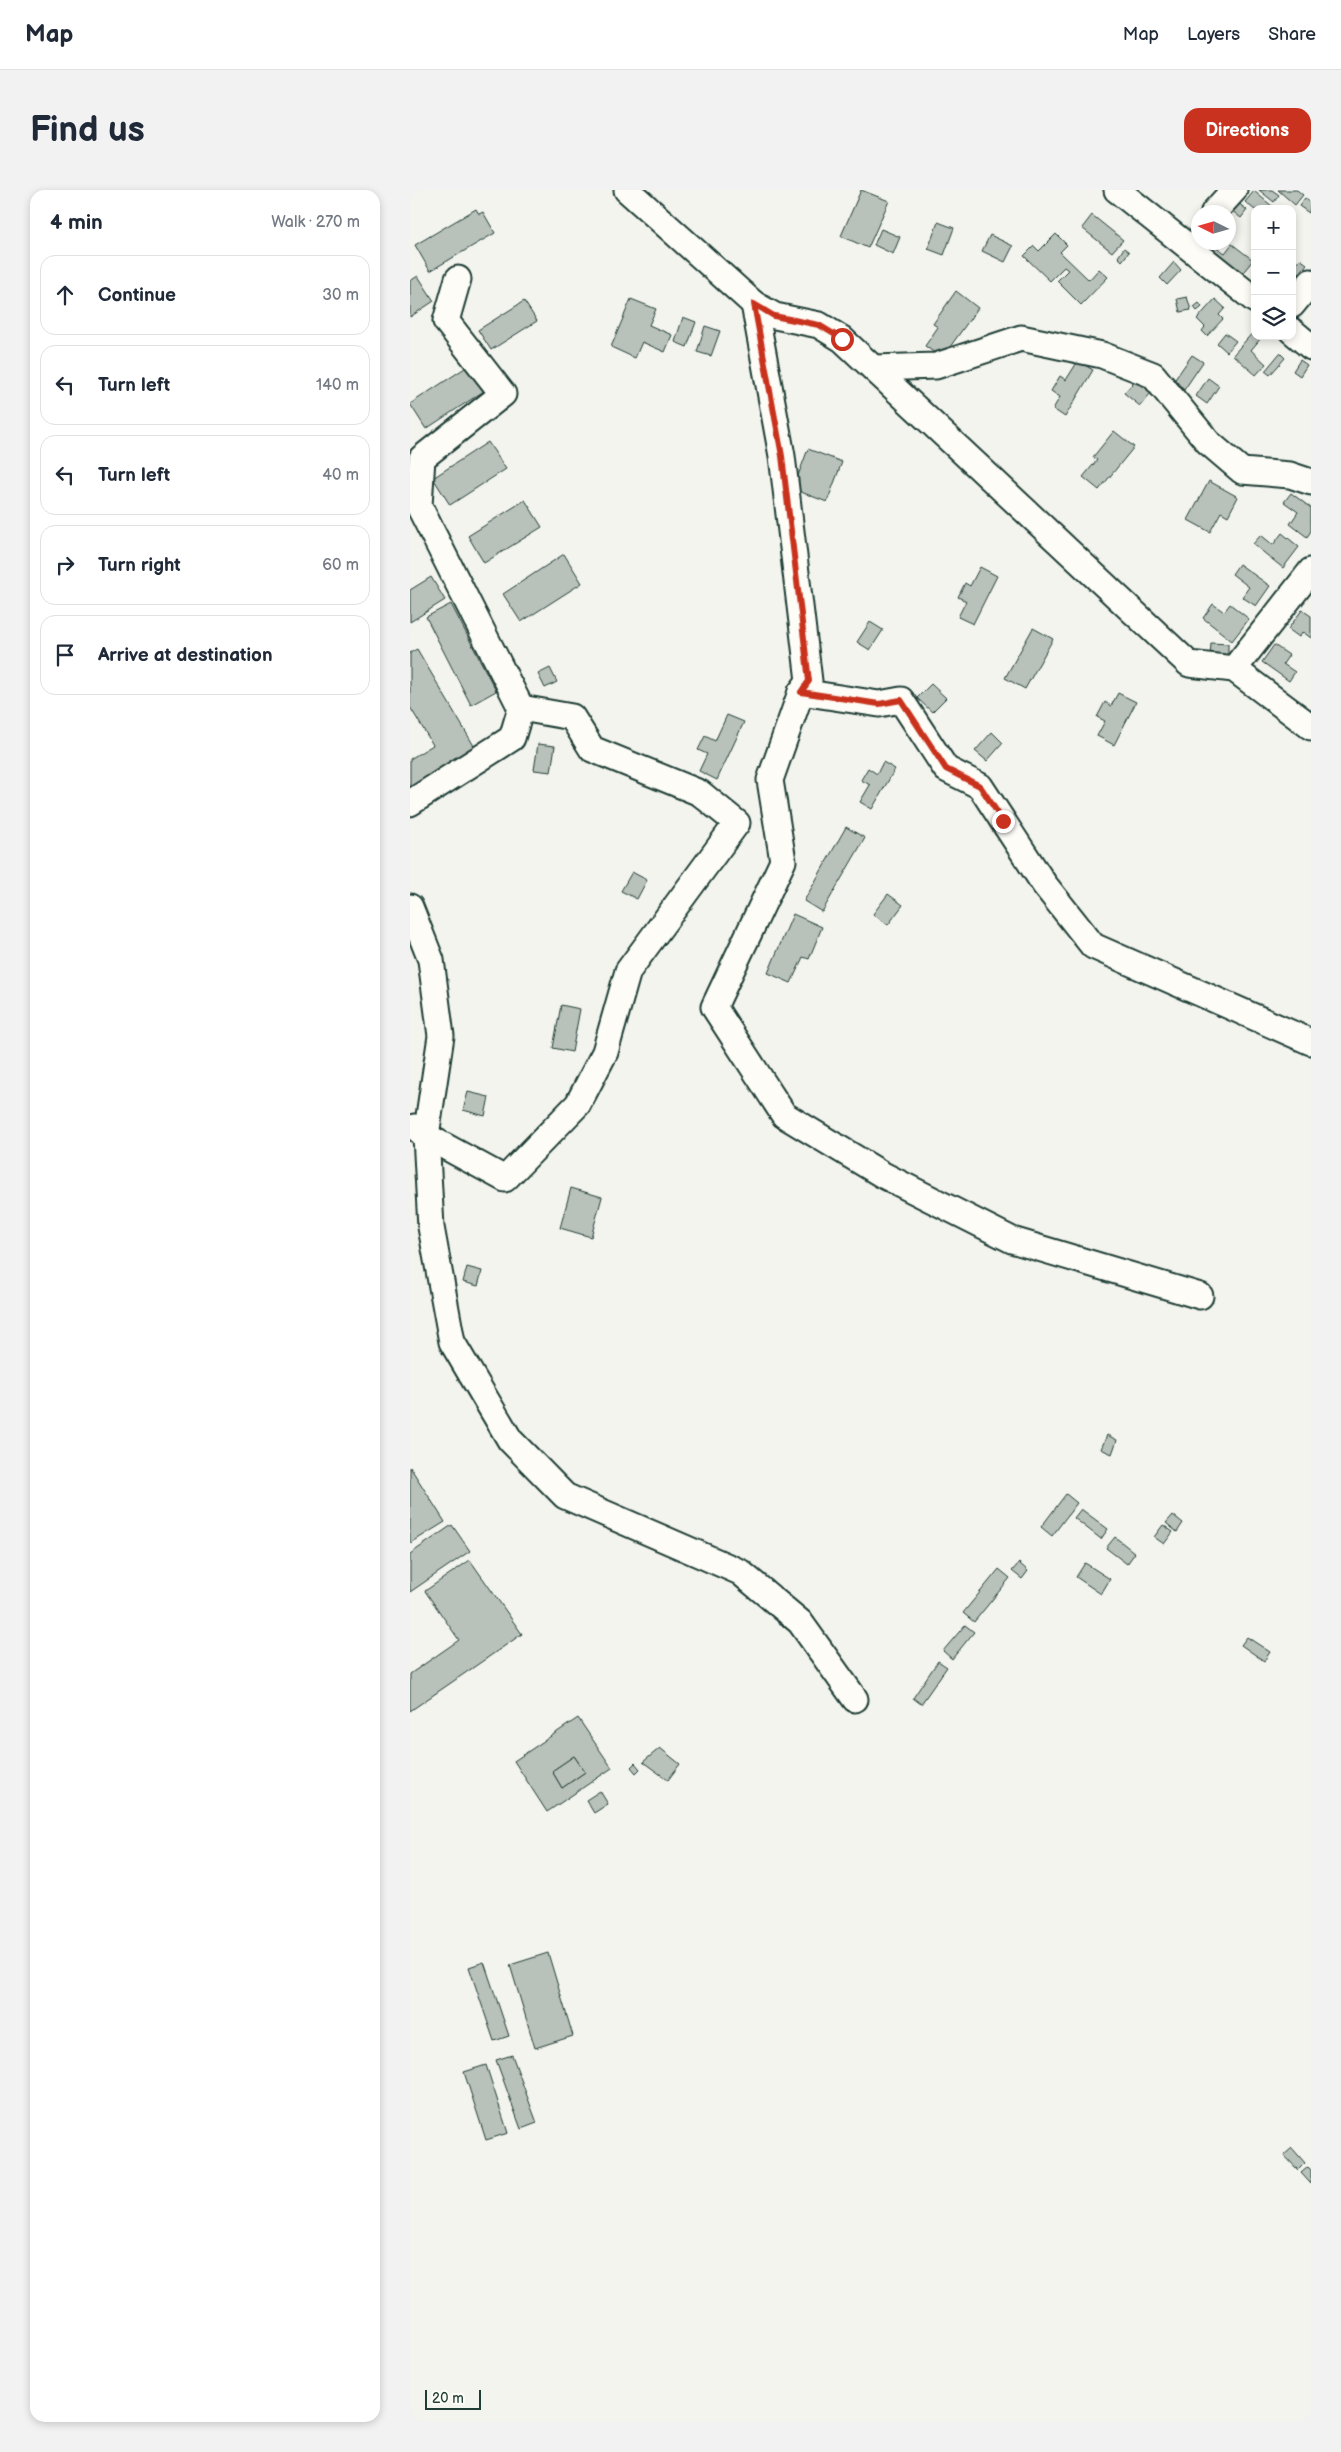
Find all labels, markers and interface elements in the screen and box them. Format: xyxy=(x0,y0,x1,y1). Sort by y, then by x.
text: Map xyxy=(25,20,73,49)
text: Map xyxy=(1123,24,1159,45)
text: Layers xyxy=(1187,24,1240,45)
text: Share xyxy=(1268,24,1316,45)
button: Directions xyxy=(1184,108,1311,153)
text: Find us xyxy=(30,109,145,152)
north arrow xyxy=(1191,205,1236,250)
map controls xyxy=(1251,205,1296,340)
button: + xyxy=(1251,205,1296,250)
text: 4 min xyxy=(50,210,103,235)
text: Walk · 270 m xyxy=(271,213,360,232)
button: − xyxy=(1251,250,1296,295)
icon: ahead xyxy=(51,281,79,309)
text: Continue xyxy=(98,284,176,307)
text: 30 m xyxy=(322,286,359,305)
button: layers xyxy=(1251,295,1296,340)
route start xyxy=(831,328,854,351)
icon: left xyxy=(51,371,79,399)
text: Turn left xyxy=(98,374,170,397)
text: 140 m xyxy=(316,376,359,395)
icon: left xyxy=(51,461,79,489)
text: Turn left xyxy=(98,464,170,487)
text: 40 m xyxy=(322,466,359,485)
icon: right xyxy=(51,551,79,579)
text: Turn right xyxy=(98,554,181,577)
text: 60 m xyxy=(322,556,359,575)
icon: arrive xyxy=(51,641,79,669)
text: Arrive at destination xyxy=(98,644,273,667)
route end xyxy=(992,810,1015,833)
scale bar xyxy=(425,2387,481,2410)
text: 20 m xyxy=(432,2390,464,2407)

